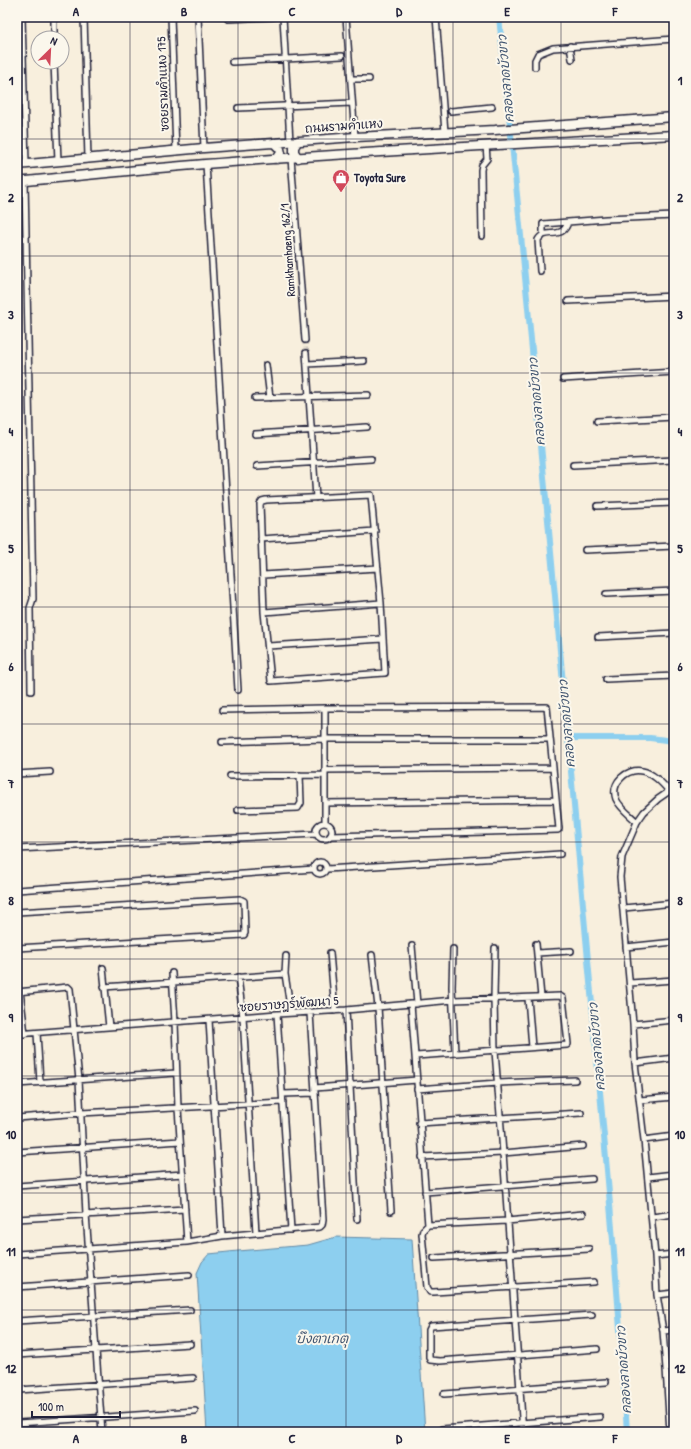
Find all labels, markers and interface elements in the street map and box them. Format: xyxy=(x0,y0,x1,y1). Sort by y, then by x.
text: A xyxy=(73,2,80,20)
text: B xyxy=(181,2,188,20)
text: C xyxy=(288,2,296,20)
text: D xyxy=(396,2,403,20)
text: E xyxy=(504,2,510,20)
text: F xyxy=(612,2,619,20)
north arrow xyxy=(30,30,70,70)
text: N xyxy=(49,33,60,49)
water label: คลองลาดบัวขาว xyxy=(492,33,518,124)
street label: ซอยรามคำแหง 175 xyxy=(152,36,173,132)
text: 1 xyxy=(9,71,14,89)
text: 1 xyxy=(678,71,683,89)
street label: ถนนรามคำแหง xyxy=(304,114,383,137)
shop icon: Toyota Sure xyxy=(331,168,351,193)
place label: Toyota Sure xyxy=(353,169,406,187)
text: 2 xyxy=(8,188,15,206)
text: 2 xyxy=(677,188,684,206)
street label: Ramkhamhaeng 162/1 xyxy=(276,203,299,297)
text: 3 xyxy=(8,305,14,323)
text: 3 xyxy=(677,305,683,323)
water label: คลองลาดบัวขาว xyxy=(523,356,549,447)
text: 4 xyxy=(9,422,14,440)
text: 4 xyxy=(678,422,683,440)
text: 5 xyxy=(8,539,14,557)
text: 5 xyxy=(677,539,683,557)
text: 6 xyxy=(8,657,14,675)
text: 6 xyxy=(677,657,683,675)
water label: คลองลาดบัวขาว xyxy=(553,678,579,769)
text: 7 xyxy=(7,774,15,792)
text: 7 xyxy=(676,774,684,792)
text: 8 xyxy=(8,891,14,909)
text: 8 xyxy=(677,891,683,909)
street label: ซอยราษฎร์พัฒนา 5 xyxy=(239,992,339,1015)
water label: คลองลาดบัวขาว xyxy=(583,1001,609,1092)
text: 9 xyxy=(9,1008,14,1026)
text: 9 xyxy=(678,1008,683,1026)
text: 10 xyxy=(6,1125,16,1143)
text: 10 xyxy=(675,1125,685,1143)
text: 11 xyxy=(6,1242,16,1260)
text: 11 xyxy=(675,1242,685,1260)
water label: คลองลาดบัวขาว xyxy=(611,1324,635,1414)
water label: บึงตาเกตุ xyxy=(296,1329,349,1349)
text: 12 xyxy=(6,1359,17,1377)
text: 12 xyxy=(675,1359,686,1377)
scale bar xyxy=(32,1393,120,1419)
text: 100 m xyxy=(38,1398,64,1415)
text: A xyxy=(73,1429,80,1447)
text: B xyxy=(181,1429,188,1447)
text: C xyxy=(288,1429,296,1447)
text: D xyxy=(396,1429,403,1447)
text: E xyxy=(504,1429,510,1447)
text: F xyxy=(612,1429,619,1447)

